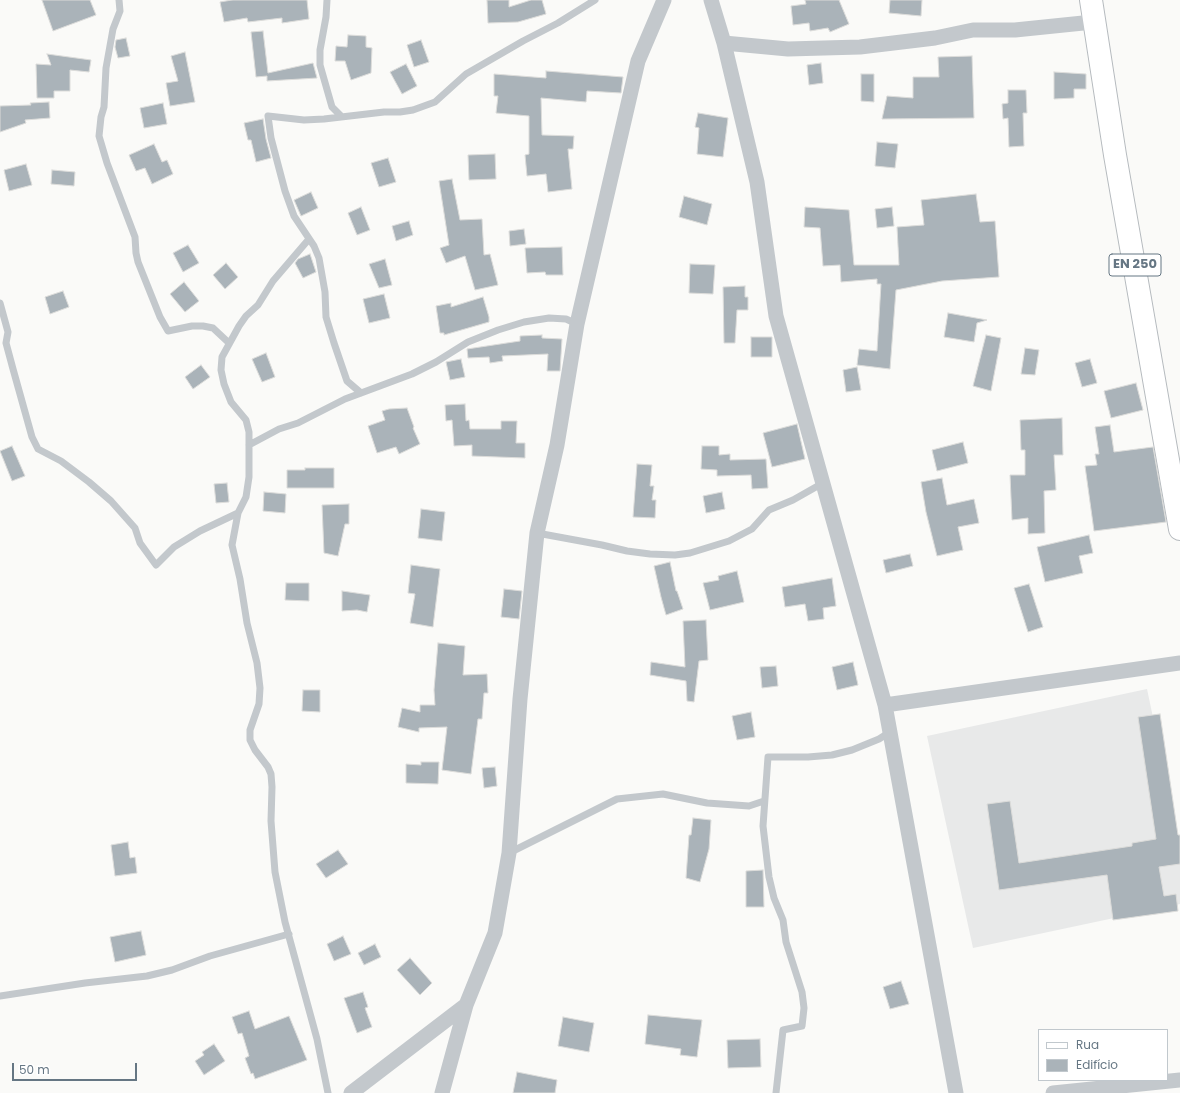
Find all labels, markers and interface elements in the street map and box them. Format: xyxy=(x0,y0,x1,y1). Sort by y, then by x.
road number: EN 250 xyxy=(1109,254,1161,276)
legend xyxy=(1038,1029,1168,1081)
text: Rua xyxy=(1076,1036,1099,1053)
scale bar xyxy=(14,1055,139,1081)
text: Edifício xyxy=(1076,1056,1118,1073)
text: 50 m xyxy=(19,1061,50,1078)

